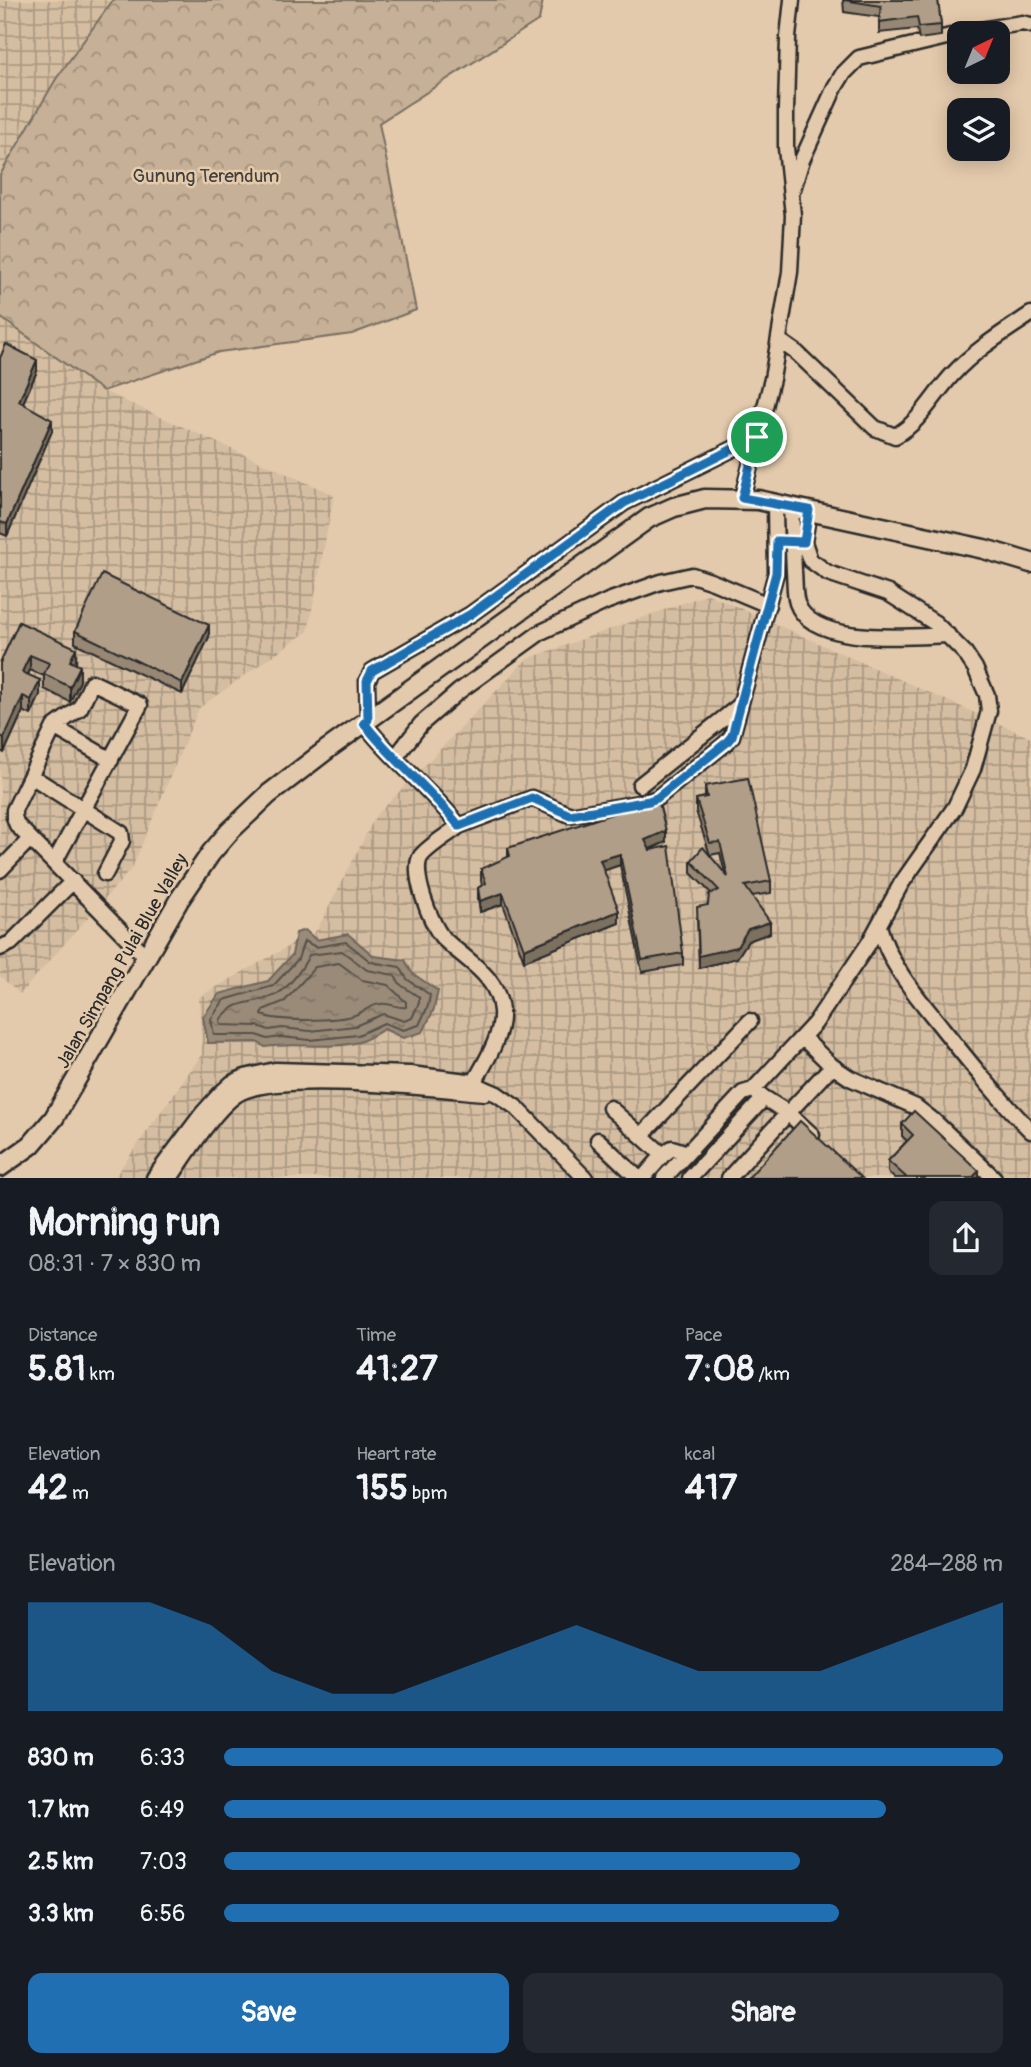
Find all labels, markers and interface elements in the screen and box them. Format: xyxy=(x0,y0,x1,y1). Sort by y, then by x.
north arrow xyxy=(947,21,1010,84)
map controls xyxy=(947,21,1010,161)
button: layers xyxy=(947,98,1010,161)
park label: Gunung Terendum xyxy=(133,164,280,188)
pin xyxy=(727,407,787,467)
icon: arrive xyxy=(738,418,776,456)
street label: Jalan Simpang Pulai Blue Valley xyxy=(51,849,193,1073)
text: Morning run xyxy=(28,1199,220,1247)
button: share xyxy=(929,1201,1003,1275)
text: 08:31 · 7 × 830 m xyxy=(28,1249,201,1278)
text: Distance xyxy=(28,1323,97,1347)
text: Time xyxy=(356,1323,396,1347)
text: Pace xyxy=(685,1323,722,1347)
text: 5.81 xyxy=(28,1347,86,1391)
text: 41:27 xyxy=(356,1347,438,1391)
text: 7:08 xyxy=(685,1347,754,1391)
text: km xyxy=(86,1362,115,1386)
text: /km xyxy=(754,1362,790,1386)
text: Elevation xyxy=(28,1442,100,1466)
text: Heart rate xyxy=(356,1442,436,1466)
text: kcal xyxy=(685,1442,716,1466)
text: 42 xyxy=(28,1466,68,1510)
text: 155 xyxy=(356,1466,408,1510)
text: 417 xyxy=(685,1466,737,1510)
text: m xyxy=(68,1481,89,1505)
text: bpm xyxy=(408,1481,447,1505)
text: Elevation xyxy=(28,1549,116,1578)
text: 284–288 m xyxy=(890,1549,1003,1578)
text: 830 m xyxy=(28,1743,94,1772)
text: 6:33 xyxy=(140,1743,185,1772)
text: 1.7 km xyxy=(28,1795,89,1824)
text: 6:49 xyxy=(140,1795,185,1824)
text: 2.5 km xyxy=(28,1847,93,1876)
text: 7:03 xyxy=(140,1847,187,1876)
text: 3.3 km xyxy=(28,1899,94,1928)
text: 6:56 xyxy=(140,1899,185,1928)
button: Save xyxy=(28,1973,509,2053)
button: Share xyxy=(523,1973,1003,2053)

